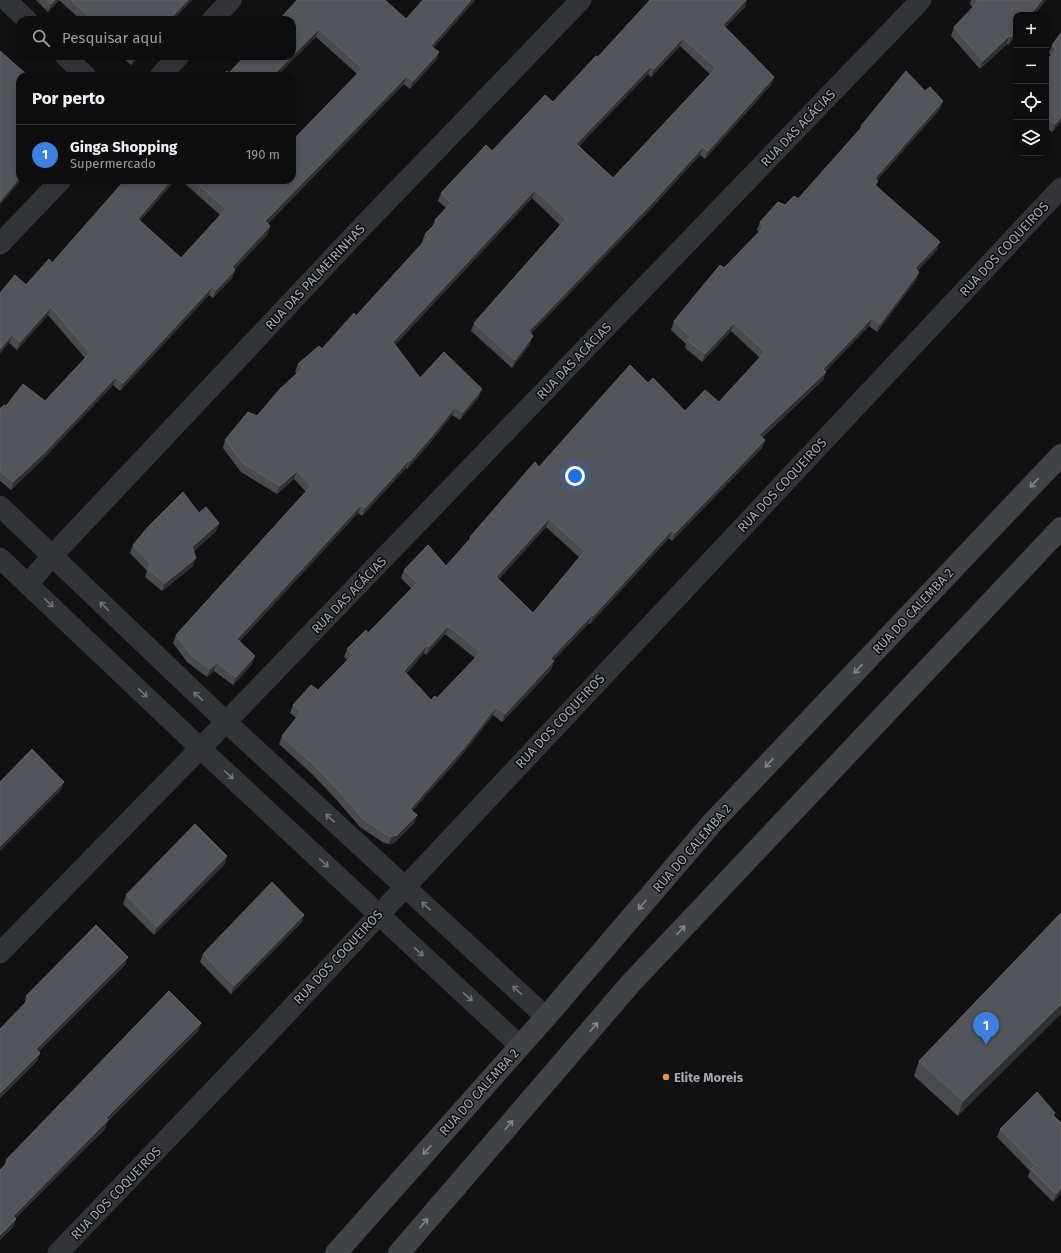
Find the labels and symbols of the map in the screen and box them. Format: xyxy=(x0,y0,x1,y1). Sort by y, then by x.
street label: RUA DAS ACÁCIAS xyxy=(758,86,838,170)
street label: RUA DOS COQUEIROS xyxy=(956,199,1052,299)
street label: RUA DAS PALMEIRINHAS xyxy=(262,221,368,333)
street label: RUA DAS ACÁCIAS xyxy=(534,319,614,403)
street label: RUA DOS COQUEIROS xyxy=(734,435,830,535)
your location xyxy=(565,466,585,486)
one-way arrow xyxy=(1029,478,1039,488)
street label: RUA DAS ACÁCIAS xyxy=(309,553,389,637)
street label: RUA DO CALEMBA 2 xyxy=(870,565,956,657)
one-way arrow xyxy=(44,599,54,608)
one-way arrow xyxy=(99,601,109,611)
one-way arrow xyxy=(853,664,863,674)
street label: RUA DOS COQUEIROS xyxy=(512,671,608,771)
one-way arrow xyxy=(138,689,148,698)
one-way arrow xyxy=(193,691,203,700)
one-way arrow xyxy=(764,758,774,768)
one-way arrow xyxy=(223,770,233,779)
street label: RUA DO CALEMBA 2 xyxy=(650,801,734,895)
one-way arrow xyxy=(325,813,335,822)
one-way arrow xyxy=(319,859,329,868)
one-way arrow xyxy=(638,899,647,909)
one-way arrow xyxy=(421,901,431,910)
street label: RUA DOS COQUEIROS xyxy=(290,907,386,1007)
one-way arrow xyxy=(676,925,686,935)
one-way arrow xyxy=(414,947,424,957)
one-way arrow xyxy=(513,986,523,995)
one-way arrow xyxy=(463,992,473,1002)
pin: 1 xyxy=(973,1012,999,1045)
one-way arrow xyxy=(589,1021,598,1032)
street label: RUA DO CALEMBA 2 xyxy=(436,1046,522,1138)
place label: Elite Moreis xyxy=(674,1070,744,1085)
marker: Elite Moreis xyxy=(661,1072,671,1082)
one-way arrow xyxy=(504,1120,513,1130)
street label: RUA DOS COQUEIROS xyxy=(68,1143,164,1243)
one-way arrow xyxy=(423,1145,432,1155)
one-way arrow xyxy=(419,1219,428,1229)

